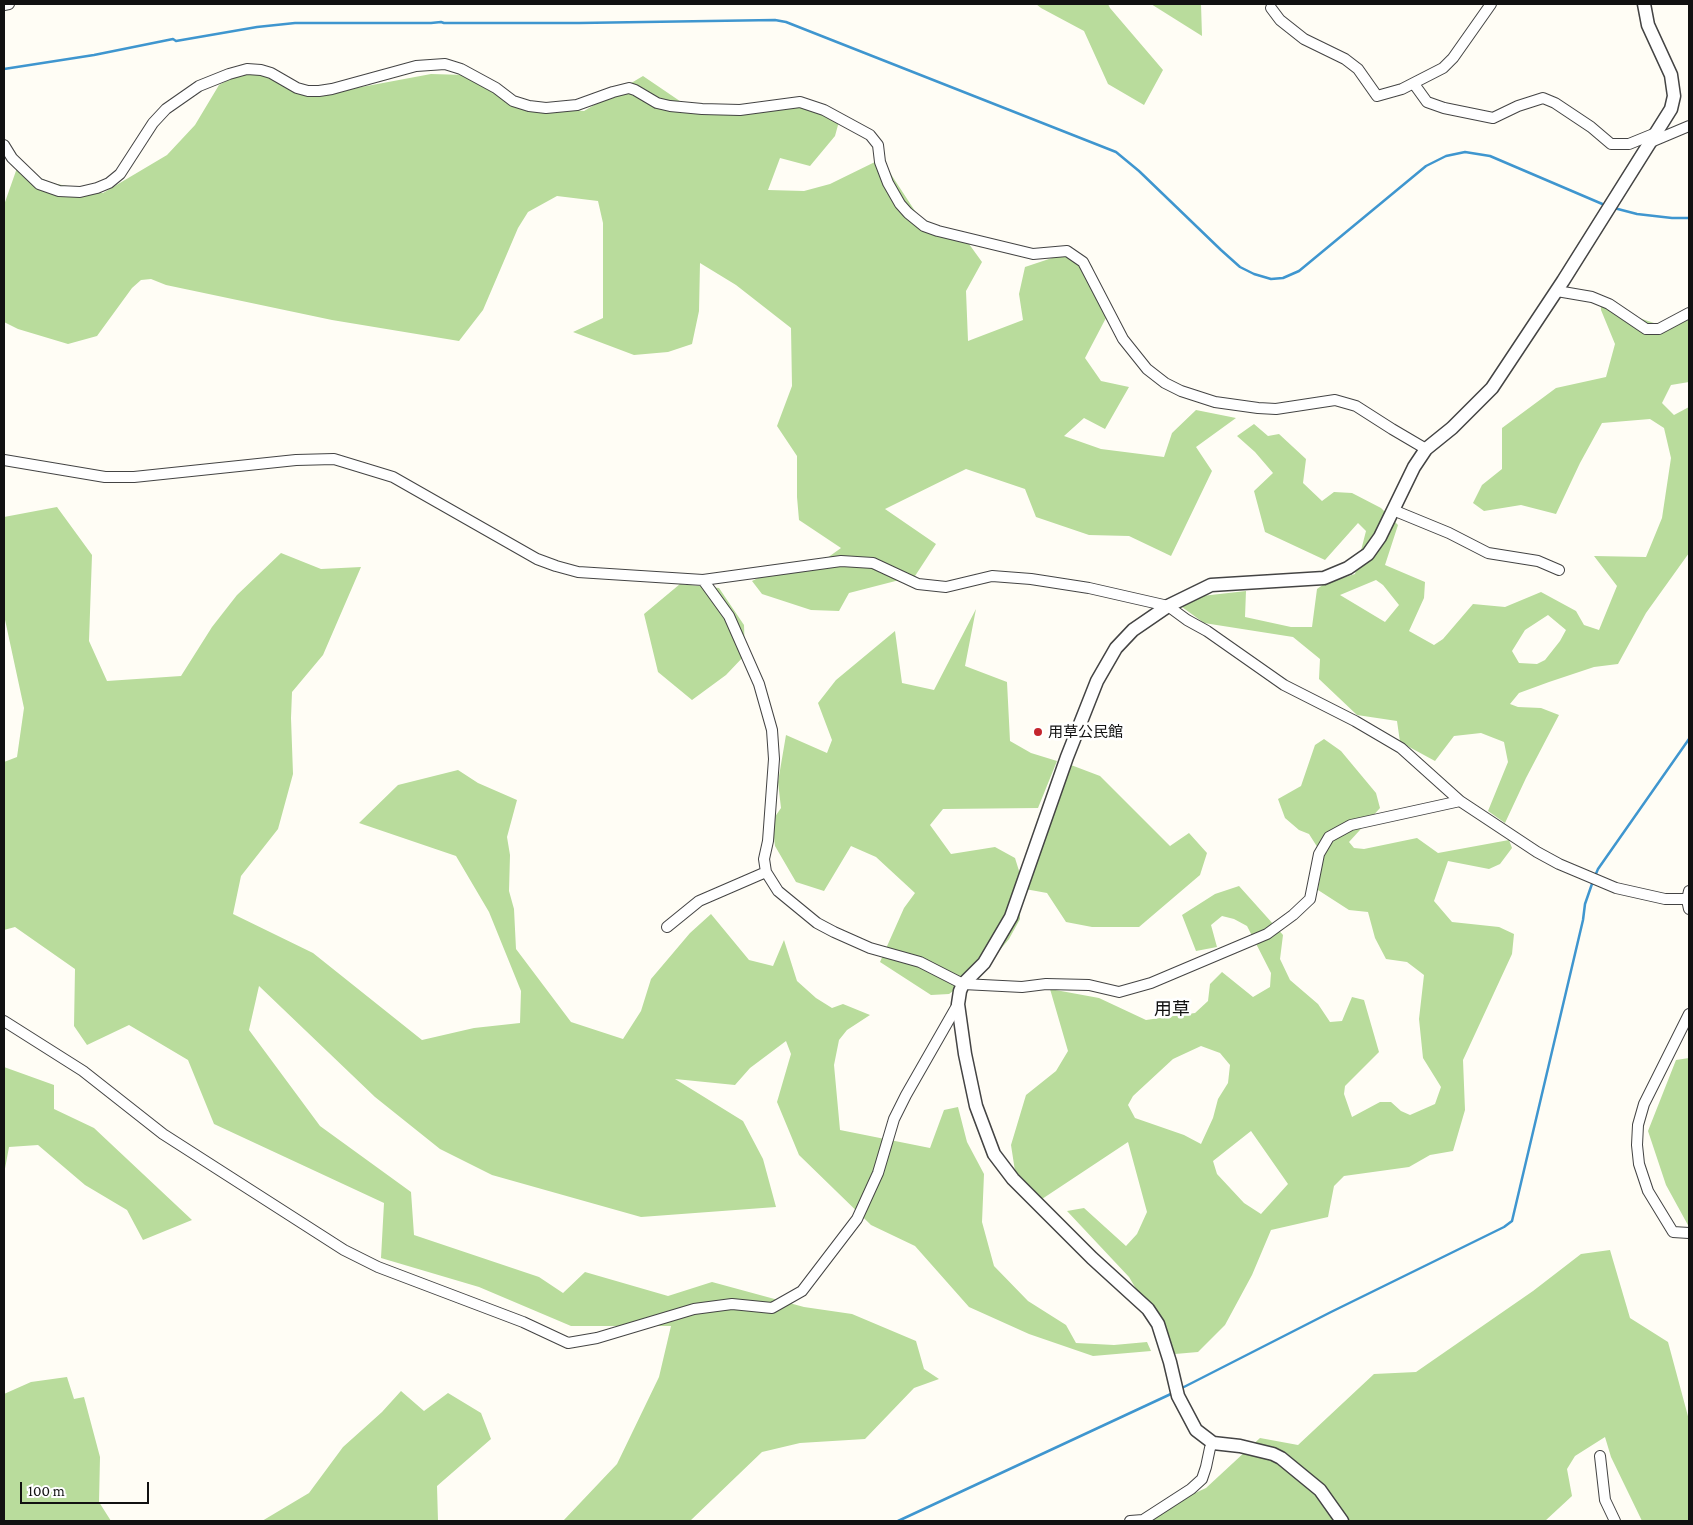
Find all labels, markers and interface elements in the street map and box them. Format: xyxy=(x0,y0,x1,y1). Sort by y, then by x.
place label: 用草公民館 xyxy=(1048,723,1123,741)
marker: 用草公民館 xyxy=(1032,726,1044,738)
district label: 用草 xyxy=(1154,998,1190,1020)
scale bar xyxy=(22,1472,151,1504)
text: 100 m xyxy=(28,1483,65,1499)

